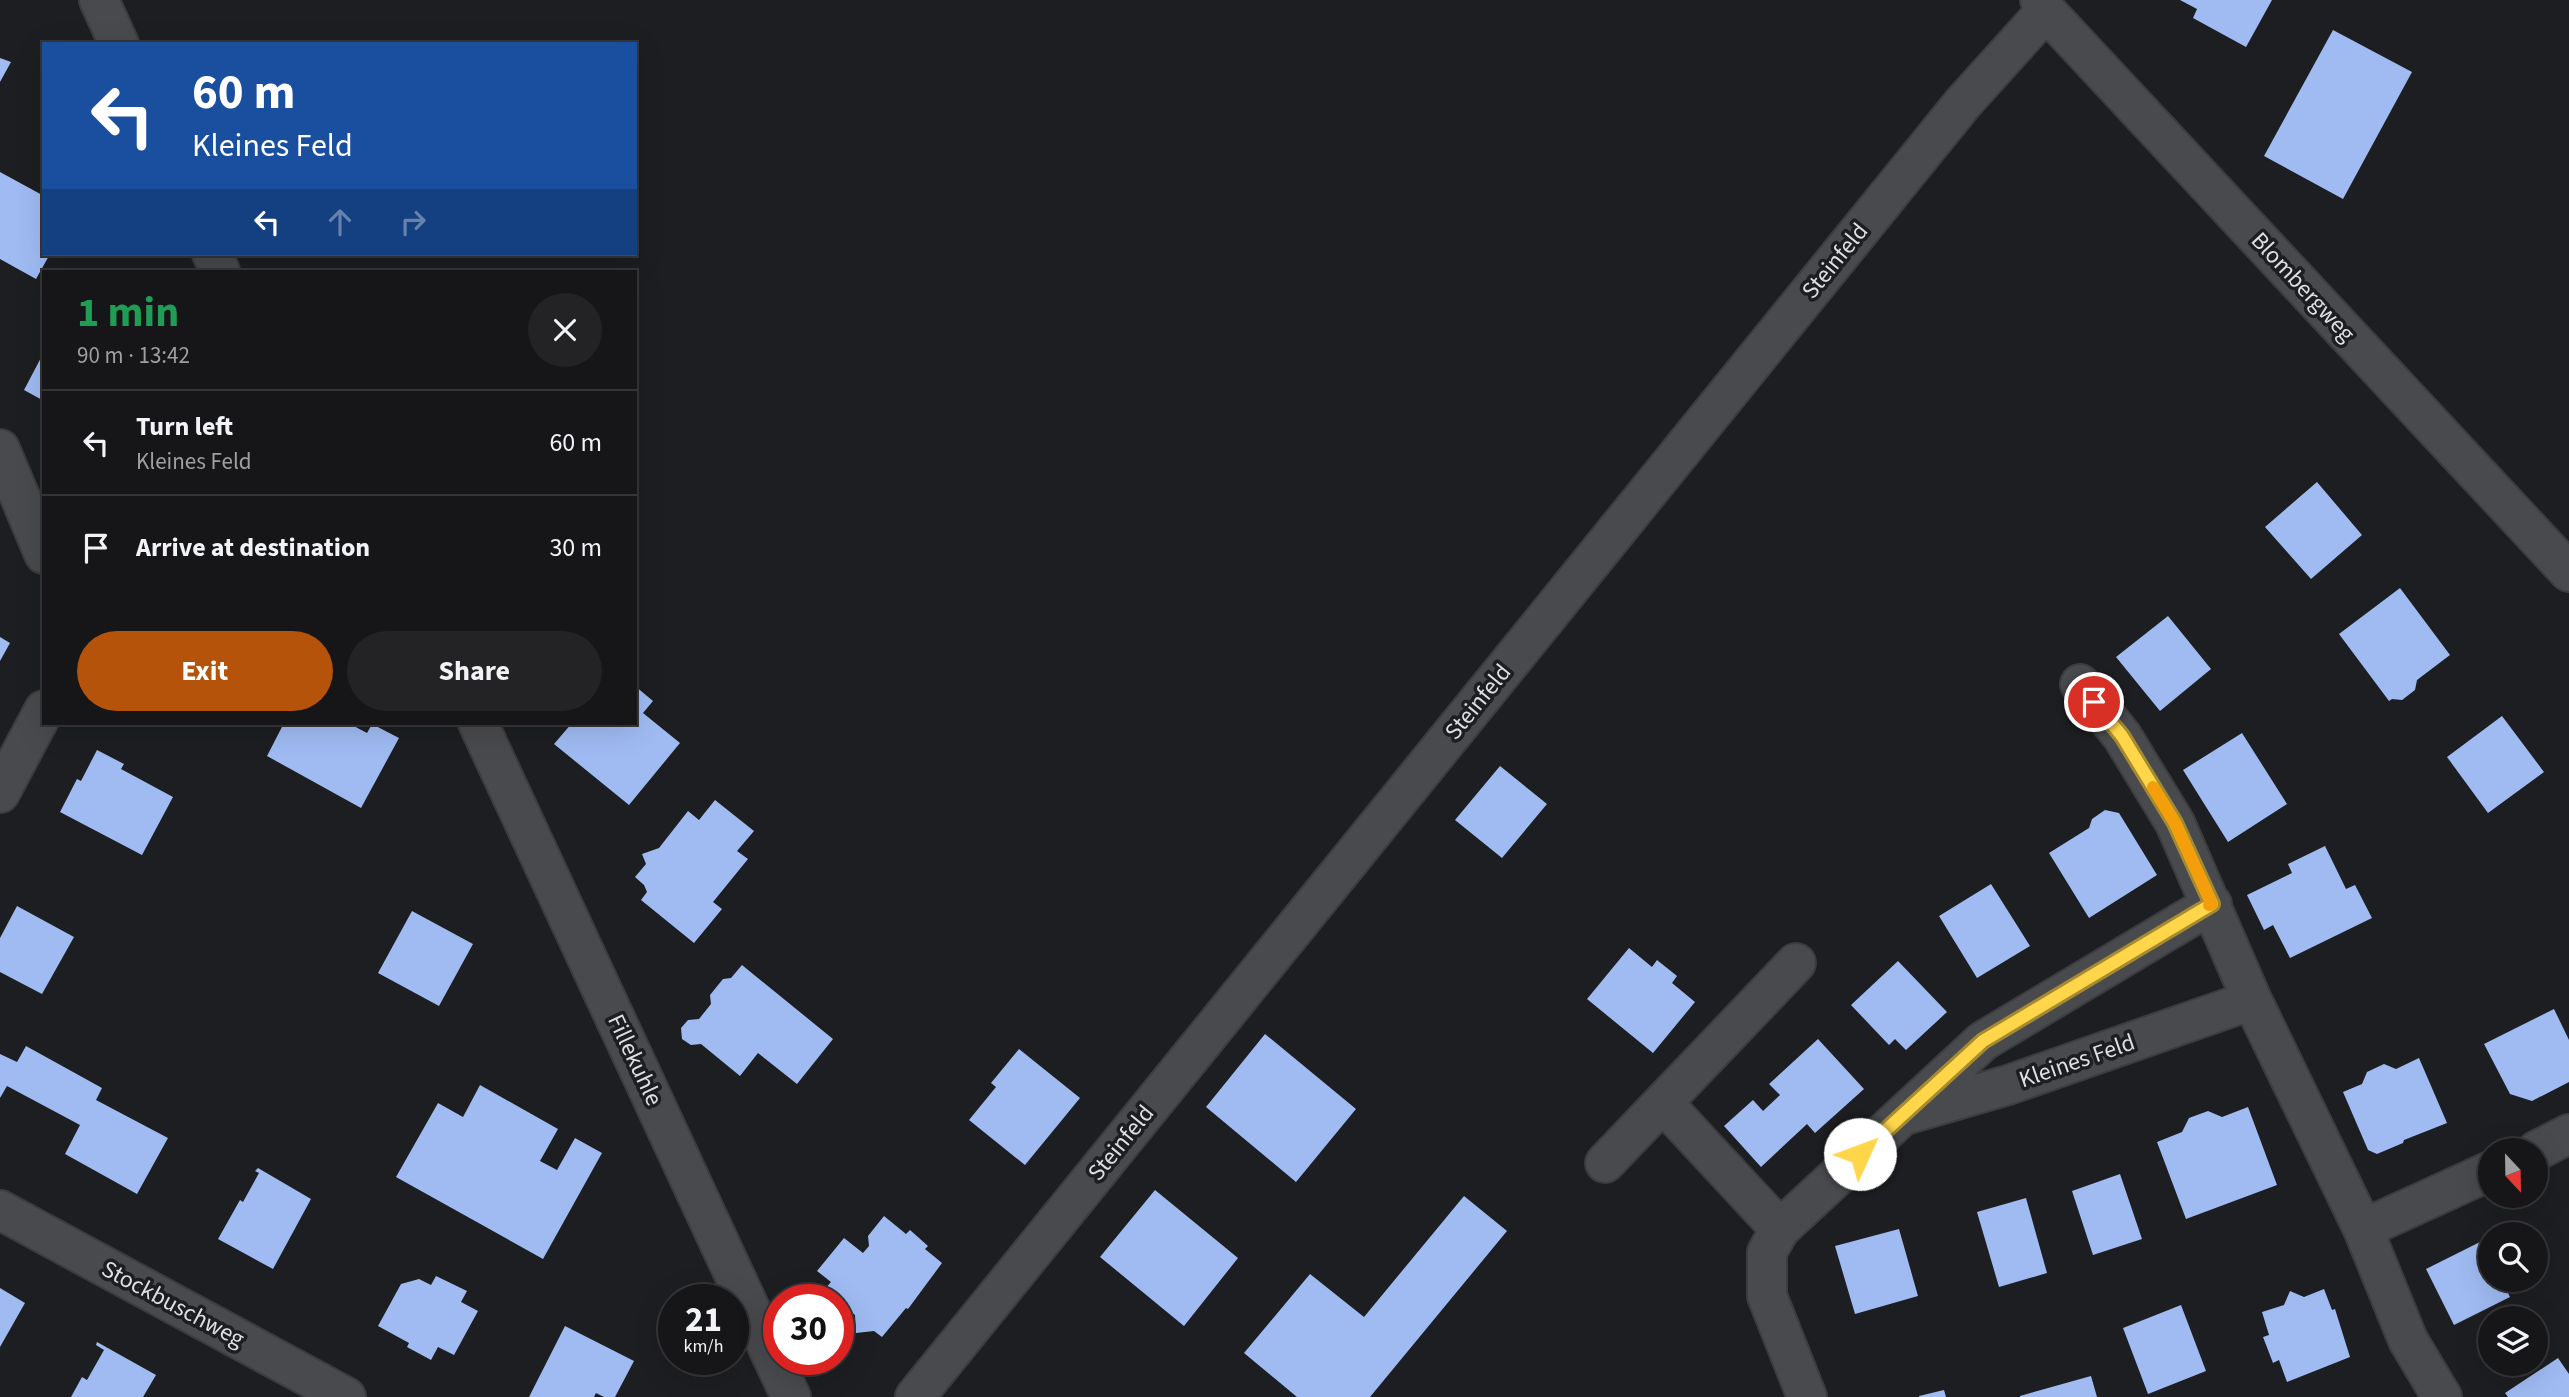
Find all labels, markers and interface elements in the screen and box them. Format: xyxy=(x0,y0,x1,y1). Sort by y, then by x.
text: 60 m xyxy=(192,58,296,128)
icon: left xyxy=(77,70,168,161)
text: Kleines Feld xyxy=(192,123,353,169)
icon: left xyxy=(248,203,286,241)
icon: ahead xyxy=(321,203,359,241)
icon: right xyxy=(394,203,432,241)
street label: Steinfeld xyxy=(1793,215,1877,307)
street label: Blombergweg xyxy=(2243,224,2363,350)
text: 1 min xyxy=(77,283,179,343)
button: close xyxy=(528,293,602,367)
text: 90 m · 13:42 xyxy=(77,339,190,372)
text: Turn left xyxy=(136,408,233,445)
icon: left xyxy=(77,424,115,462)
text: 60 m xyxy=(549,424,602,461)
text: Kleines Feld xyxy=(136,445,252,478)
icon: arrive xyxy=(77,529,115,567)
text: Arrive at destination xyxy=(136,529,370,566)
text: 30 m xyxy=(549,529,602,566)
button: Exit xyxy=(77,631,333,711)
button: Share xyxy=(347,631,602,711)
street label: Steinfeld xyxy=(1436,656,1520,748)
pin xyxy=(2064,672,2124,732)
icon: arrive xyxy=(2075,683,2113,721)
street label: Fillekuhle xyxy=(599,1008,671,1112)
street label: Kleines Feld xyxy=(2014,1025,2140,1097)
street label: Steinfeld xyxy=(1079,1097,1163,1189)
position arrow xyxy=(1823,1117,1897,1191)
north arrow xyxy=(2478,1138,2548,1208)
map controls xyxy=(2478,1138,2548,1376)
button: search xyxy=(2478,1222,2548,1292)
street label: Stockbuschweg xyxy=(95,1252,251,1356)
speed limit sign: 30 xyxy=(763,1284,854,1375)
text: 21 xyxy=(685,1295,722,1345)
button: layers xyxy=(2478,1306,2548,1376)
text: km/h xyxy=(684,1334,723,1359)

